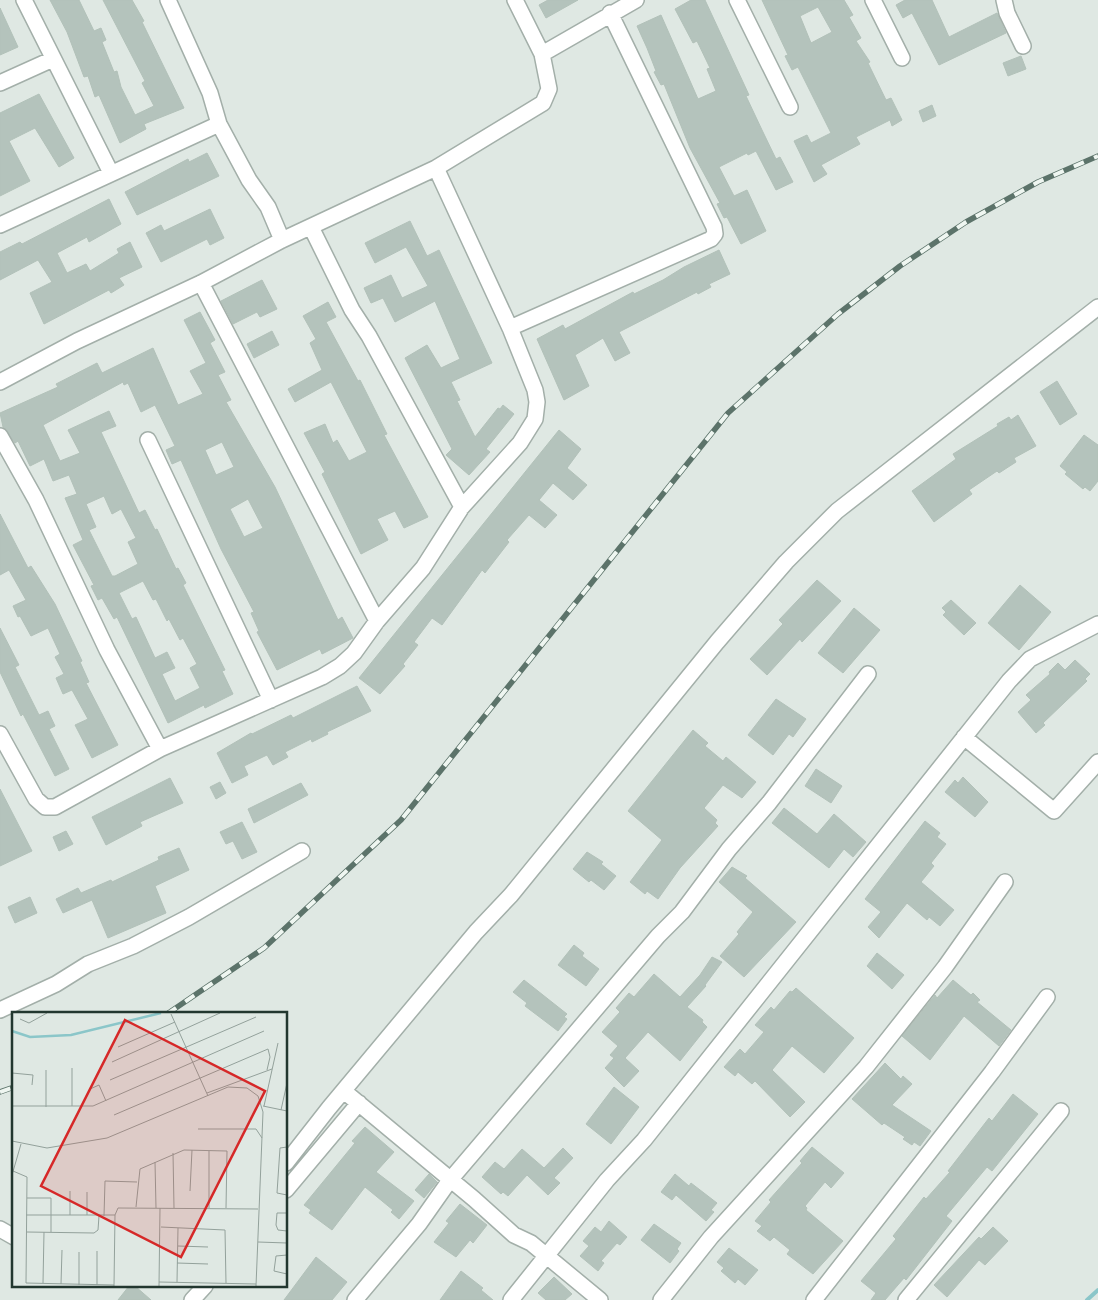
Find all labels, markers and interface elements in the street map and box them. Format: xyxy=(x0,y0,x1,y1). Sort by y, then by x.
inset map xyxy=(12,1012,288,1288)

